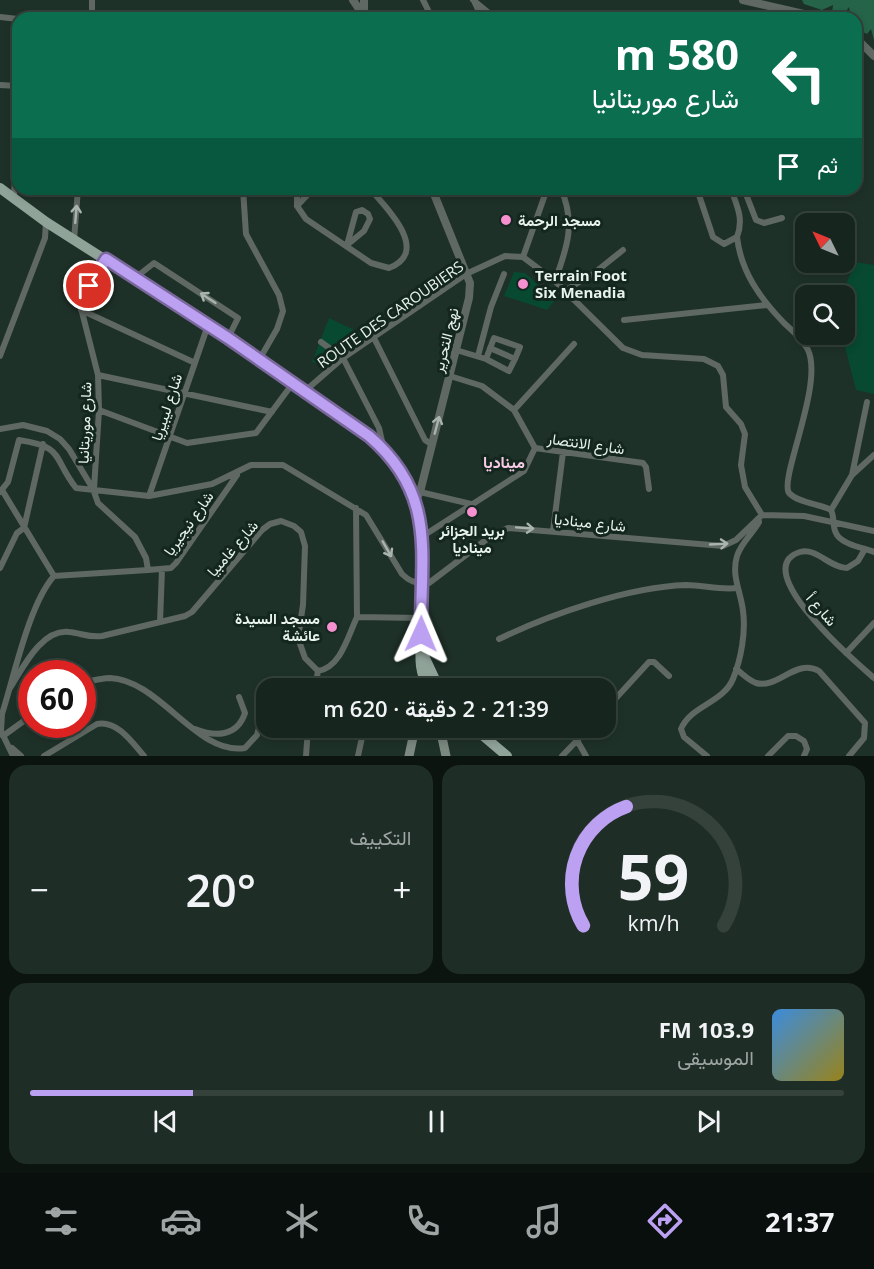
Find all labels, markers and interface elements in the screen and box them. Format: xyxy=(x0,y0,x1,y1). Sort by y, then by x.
text: 580 m xyxy=(615,25,739,82)
icon: left xyxy=(760,36,838,114)
text: شارع موريتانيا xyxy=(592,79,739,116)
text: ثم xyxy=(817,149,838,179)
icon: arrive xyxy=(772,150,805,183)
one-way arrow xyxy=(71,205,82,225)
place label: مسجد الرحمة xyxy=(518,210,601,230)
marker: مسجد الرحمة xyxy=(499,213,513,227)
north arrow xyxy=(795,213,855,273)
map controls xyxy=(795,213,855,345)
street label: ROUTE DES CAROUBIERS xyxy=(313,256,467,372)
pin xyxy=(63,260,114,311)
place label: Terrain Foot Six Menadia xyxy=(535,265,627,302)
icon: arrive xyxy=(72,269,105,302)
marker: Terrain Foot Six Menadia xyxy=(516,277,530,291)
button: search xyxy=(795,285,855,345)
one-way arrow xyxy=(200,292,217,304)
street label: نهج التحرير xyxy=(427,305,465,376)
street label: شارع ليبيريا xyxy=(146,371,188,444)
street label: شارع موريتانيا xyxy=(73,382,97,464)
one-way arrow xyxy=(431,415,443,434)
street label: شارع الانتصار xyxy=(545,428,626,460)
district label: ميناديا xyxy=(483,451,525,473)
street label: شارع نيجيريا xyxy=(158,487,219,560)
marker: بريد الجزائر ميناديا xyxy=(465,505,479,519)
street label: شارع ميناديا xyxy=(553,508,627,538)
street label: شارع غامبيا xyxy=(202,516,264,582)
place label: بريد الجزائر ميناديا xyxy=(438,520,505,557)
one-way arrow xyxy=(515,523,535,534)
one-way arrow xyxy=(709,539,729,550)
one-way arrow xyxy=(381,540,393,557)
street label: شارع أ xyxy=(801,588,842,631)
position arrow xyxy=(389,602,453,666)
place label: مسجد السيدة عائشة xyxy=(235,608,320,645)
marker: مسجد السيدة عائشة xyxy=(325,620,339,634)
speed limit sign: 60 xyxy=(18,660,96,738)
text: 21:39 · 2 دقيقة · 620 m xyxy=(323,693,549,723)
text: التكييف xyxy=(349,824,412,851)
text: 59 xyxy=(618,833,689,918)
text: 20° xyxy=(185,859,256,920)
text: − xyxy=(30,867,49,912)
text: + xyxy=(393,867,411,912)
text: km/h xyxy=(627,909,679,938)
text: 103.9 FM xyxy=(659,1014,754,1044)
text: الموسيقى xyxy=(677,1044,754,1071)
icon: previous xyxy=(149,1105,182,1138)
icon: pause xyxy=(420,1105,453,1138)
icon: next xyxy=(692,1105,725,1138)
icon: filters xyxy=(40,1200,82,1242)
icon: car xyxy=(160,1200,202,1242)
icon: climate xyxy=(281,1200,323,1242)
icon: phone xyxy=(402,1200,444,1242)
icon: music xyxy=(523,1200,565,1242)
icon: directions xyxy=(644,1200,686,1242)
text: 21:37 xyxy=(765,1203,835,1240)

